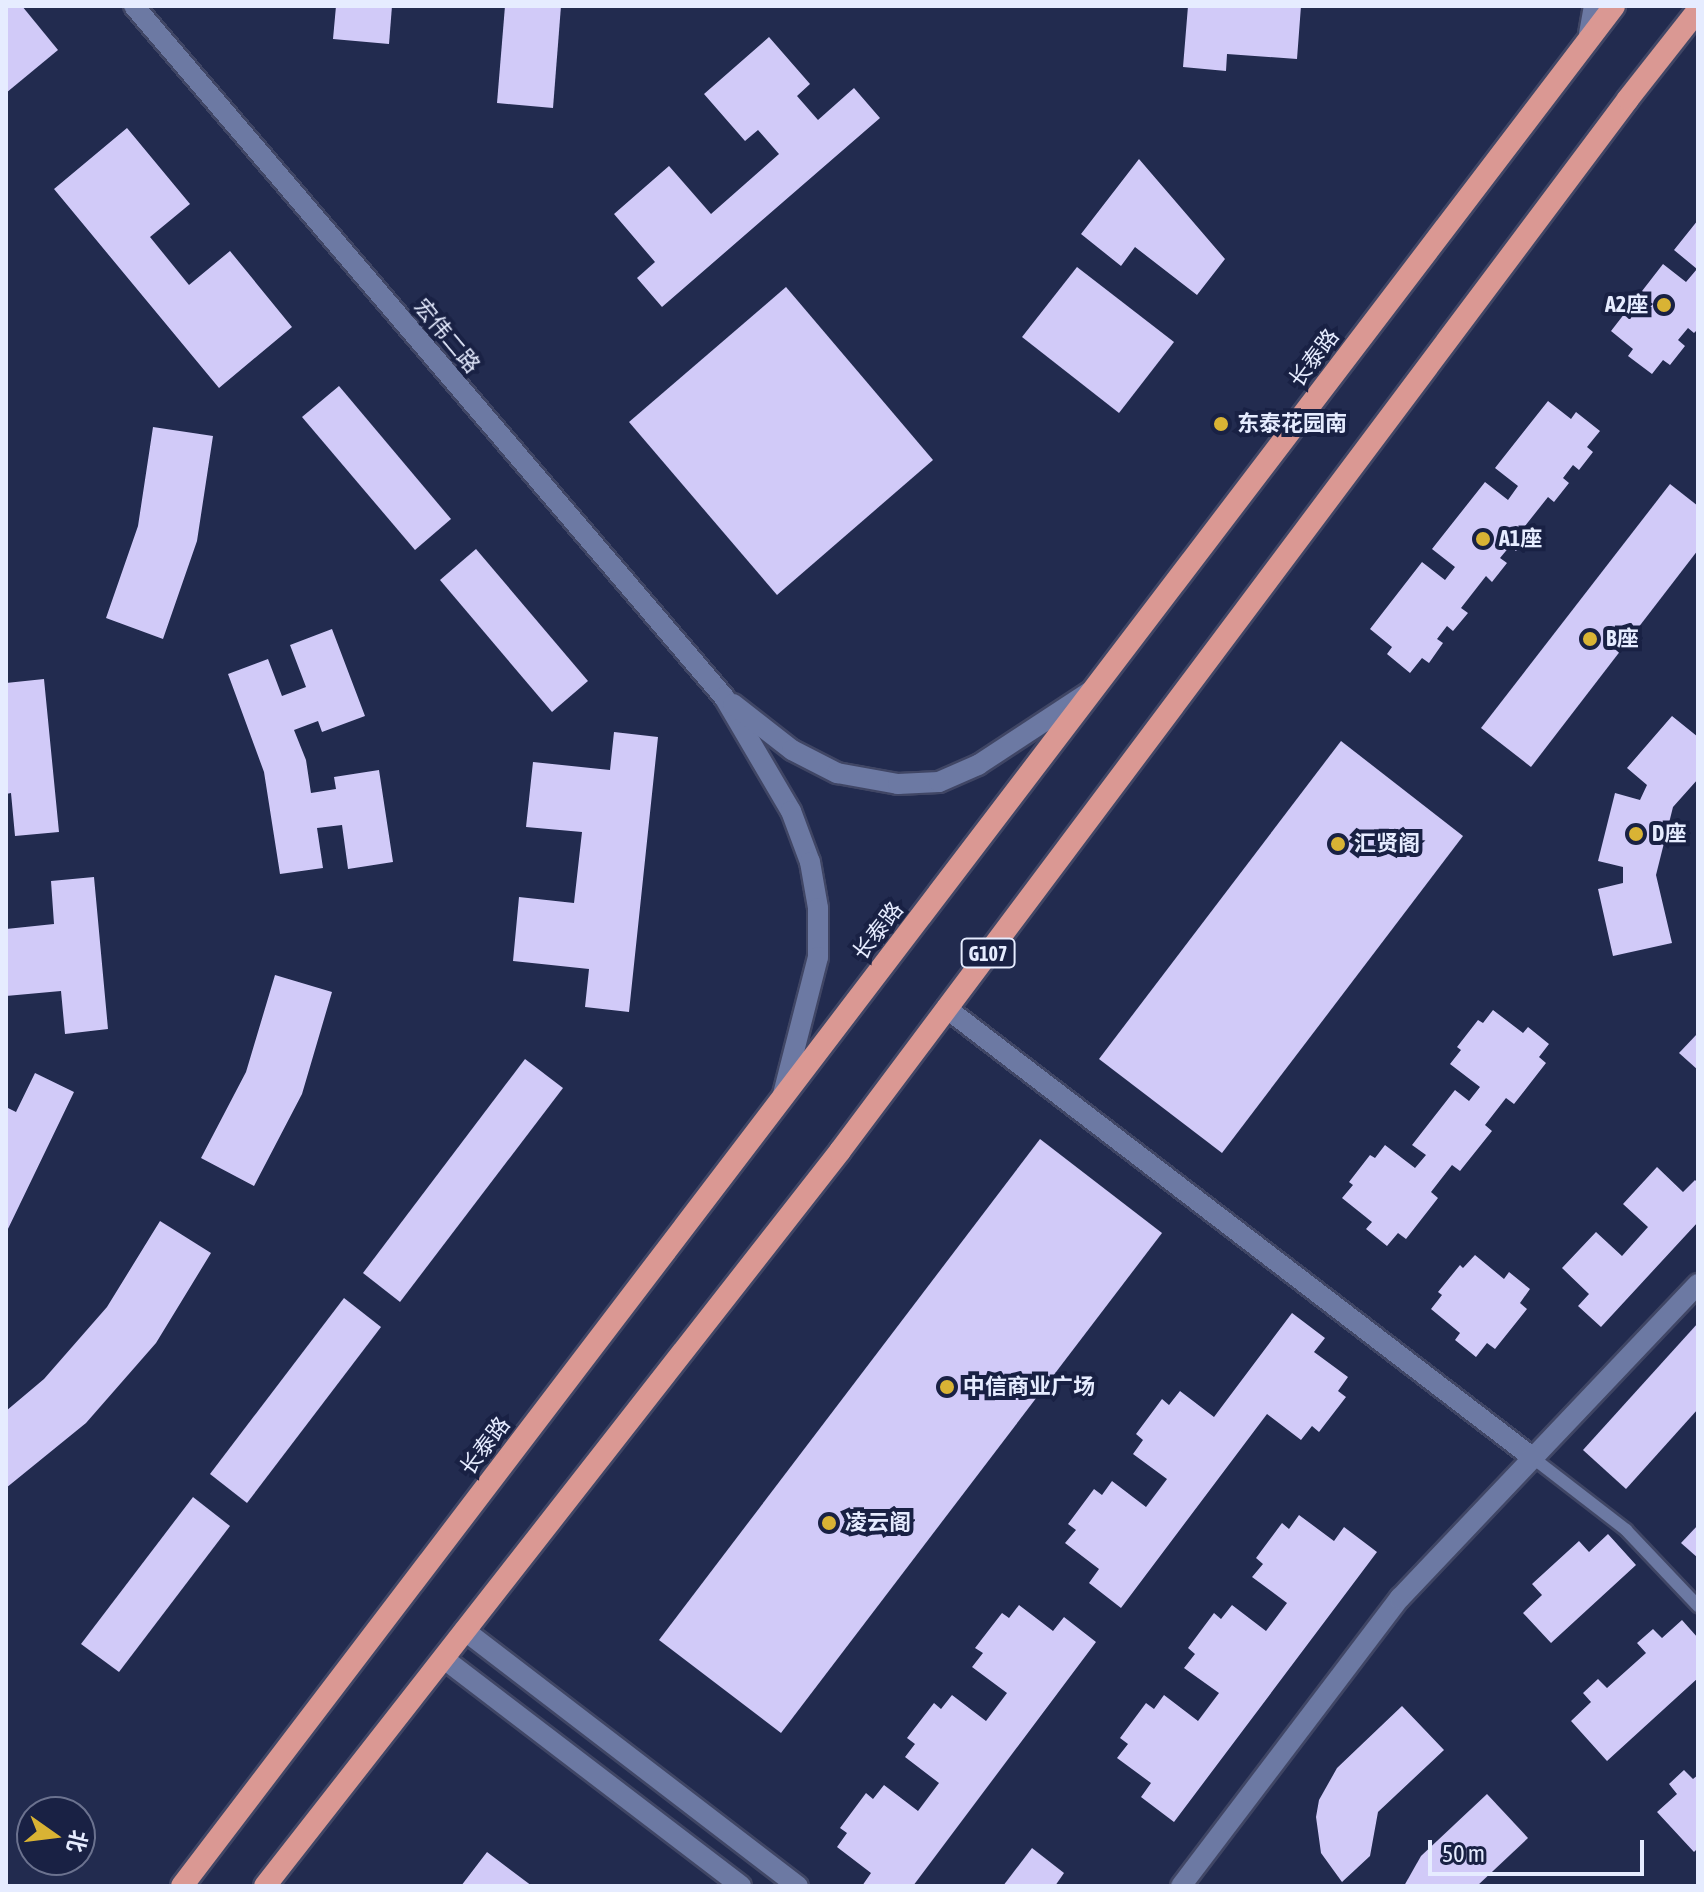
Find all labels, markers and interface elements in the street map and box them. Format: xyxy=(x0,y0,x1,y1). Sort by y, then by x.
place label: A2座 xyxy=(1605,292,1648,318)
street label: 宏伟二路 xyxy=(409,294,485,378)
marker: A2座 xyxy=(1655,296,1673,314)
street label: 长泰路 xyxy=(1284,324,1344,392)
place label: 东泰花园南 xyxy=(1237,411,1347,437)
marker: 东泰花园南 xyxy=(1212,415,1230,433)
place label: A1座 xyxy=(1499,526,1542,552)
marker: A1座 xyxy=(1474,530,1492,548)
place label: B座 xyxy=(1606,626,1638,652)
marker: B座 xyxy=(1581,630,1599,648)
place label: D座 xyxy=(1652,821,1686,847)
marker: D座 xyxy=(1627,825,1645,843)
place label: 汇贤阁 xyxy=(1354,831,1420,857)
marker: 汇贤阁 xyxy=(1329,835,1347,853)
street label: 长泰路 xyxy=(847,897,909,965)
road number: G107 xyxy=(960,937,1016,969)
place label: 中信商业广场 xyxy=(963,1374,1095,1400)
marker: 中信商业广场 xyxy=(938,1378,956,1396)
street label: 长泰路 xyxy=(455,1412,515,1480)
place label: 凌云阁 xyxy=(845,1510,911,1536)
marker: 凌云阁 xyxy=(820,1514,838,1532)
north arrow xyxy=(16,1796,96,1876)
scale bar xyxy=(1432,1824,1648,1874)
text: 北 xyxy=(62,1827,93,1855)
text: 50 m xyxy=(1442,1840,1485,1867)

